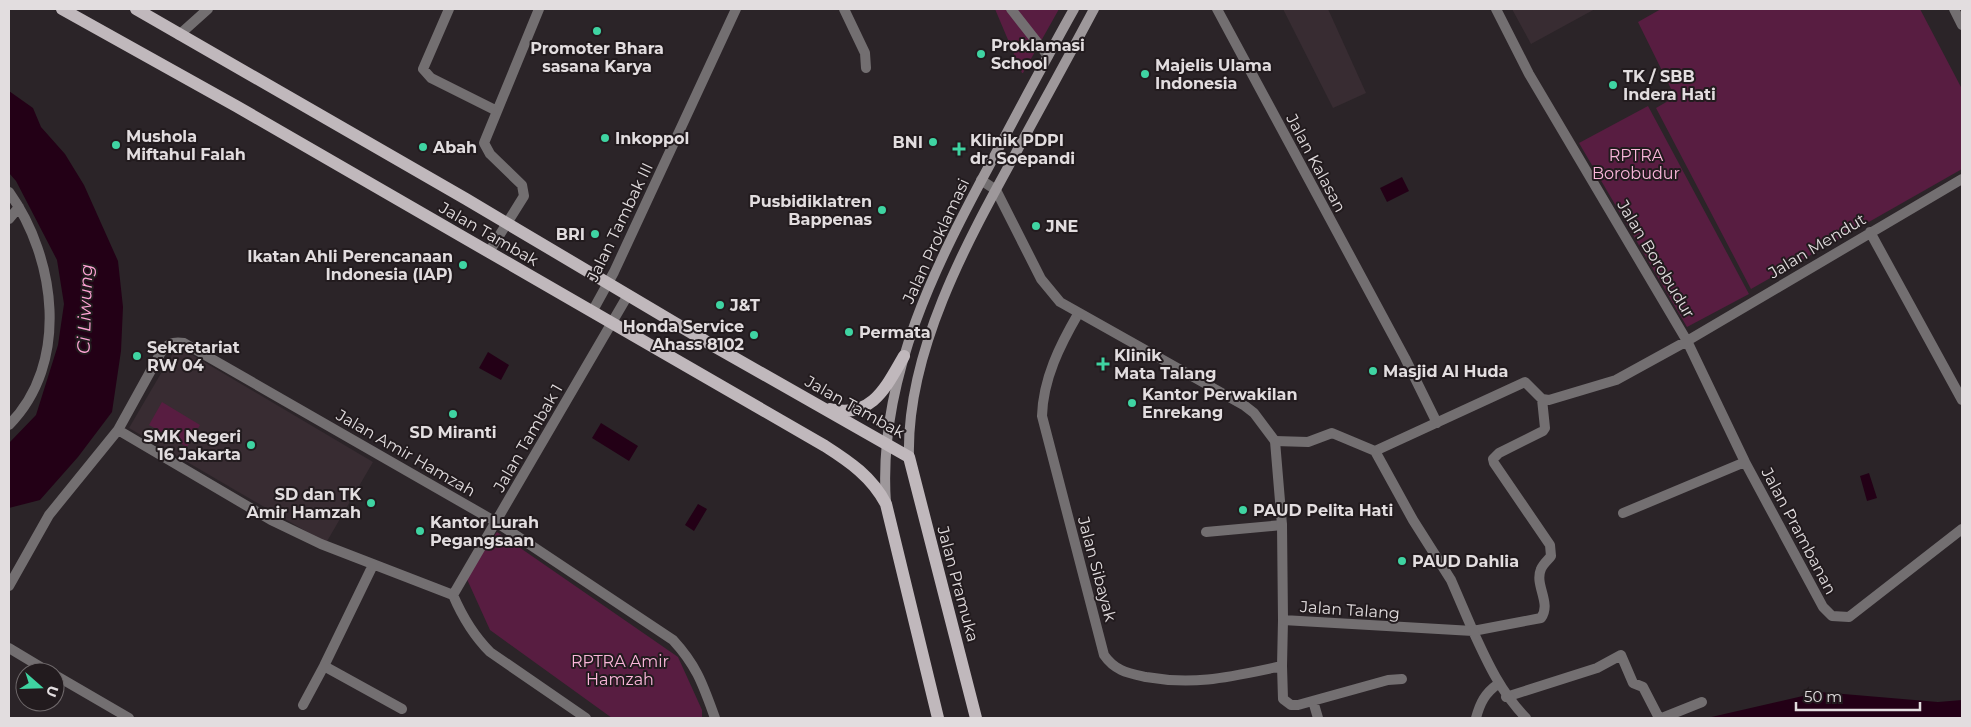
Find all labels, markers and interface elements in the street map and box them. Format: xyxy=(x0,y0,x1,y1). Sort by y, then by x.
marker: Promoter Bhara sasana Karya xyxy=(591,25,603,37)
place label: Proklamasi School xyxy=(991,36,1085,73)
place label: Promoter Bhara sasana Karya xyxy=(530,39,664,76)
marker: Proklamasi School xyxy=(975,48,987,60)
place label: Majelis Ulama Indonesia xyxy=(1155,56,1272,93)
place label: TK / SBB Indera Hati xyxy=(1623,67,1716,104)
marker: Majelis Ulama Indonesia xyxy=(1139,68,1151,80)
marker: TK / SBB Indera Hati xyxy=(1607,79,1619,91)
street label: Jalan Kalasan xyxy=(1282,110,1350,215)
place label: Mushola Miftahul Falah xyxy=(126,127,246,164)
place label: Inkoppol xyxy=(615,129,689,148)
place label: Klinik PDPI dr. Soepandi xyxy=(970,131,1075,168)
marker: Inkoppol xyxy=(599,132,611,144)
place label: BNI xyxy=(893,133,923,152)
marker: BNI xyxy=(927,136,939,148)
place label: Abah xyxy=(432,138,477,157)
marker: Mushola Miftahul Falah xyxy=(110,139,122,151)
marker: Abah xyxy=(417,141,429,153)
marker: Klinik PDPI dr. Soepandi xyxy=(952,142,966,156)
park label: RPTRA Borobudur xyxy=(1592,146,1680,183)
street label: Jalan Tambak III xyxy=(583,159,657,285)
street label: Jalan Proklamasi xyxy=(898,176,973,307)
place label: Pusbidiklatren Bappenas xyxy=(749,192,872,229)
street label: Jalan Borobudur xyxy=(1613,196,1699,321)
street label: Jalan Tambak xyxy=(435,197,542,270)
marker: Pusbidiklatren Bappenas xyxy=(876,204,888,216)
street label: Jalan Mendut xyxy=(1764,209,1869,283)
place label: JNE xyxy=(1045,217,1078,236)
marker: JNE xyxy=(1030,220,1042,232)
place label: BRI xyxy=(556,225,585,244)
marker: BRI xyxy=(589,228,601,240)
place label: Ikatan Ahli Perencanaan Indonesia (IAP) xyxy=(247,247,453,284)
marker: Ikatan Ahli Perencanaan Indonesia (IAP) xyxy=(457,259,469,271)
water label: Ci Liwung xyxy=(72,263,98,355)
place label: J&T xyxy=(729,296,760,315)
marker: J&T xyxy=(714,299,726,311)
place label: Honda Service Ahass 8102 xyxy=(623,317,744,354)
place label: Permata xyxy=(859,323,931,342)
marker: Permata xyxy=(843,326,855,338)
marker: Honda Service Ahass 8102 xyxy=(748,329,760,341)
place label: Sekretariat RW 04 xyxy=(147,338,240,375)
place label: Klinik Mata Talang xyxy=(1114,346,1217,383)
marker: Sekretariat RW 04 xyxy=(131,350,143,362)
marker: Klinik Mata Talang xyxy=(1096,357,1110,371)
place label: Masjid Al Huda xyxy=(1383,362,1508,381)
marker: Masjid Al Huda xyxy=(1367,365,1379,377)
street label: Jalan Tambak xyxy=(801,371,909,442)
street label: Jalan Tambak 1 xyxy=(489,381,567,496)
place label: Kantor Perwakilan Enrekang xyxy=(1142,385,1298,422)
marker: Kantor Perwakilan Enrekang xyxy=(1126,397,1138,409)
street label: Jalan Amir Hamzah xyxy=(332,405,479,501)
marker: SD Miranti xyxy=(447,408,459,420)
place label: SD Miranti xyxy=(409,423,497,442)
place label: SMK Negeri 16 Jakarta xyxy=(143,427,241,464)
marker: SMK Negeri 16 Jakarta xyxy=(245,439,257,451)
street label: Jalan Prambanan xyxy=(1757,463,1840,598)
place label: SD dan TK Amir Hamzah xyxy=(246,485,362,522)
marker: SD dan TK Amir Hamzah xyxy=(365,497,377,509)
place label: PAUD Pelita Hati xyxy=(1253,501,1393,520)
marker: PAUD Pelita Hati xyxy=(1237,504,1249,516)
place label: Kantor Lurah Pegangsaan xyxy=(430,513,539,550)
street label: Jalan Sibayak xyxy=(1074,514,1120,624)
street label: Jalan Pramuka xyxy=(933,523,983,644)
marker: Kantor Lurah Pegangsaan xyxy=(414,525,426,537)
place label: PAUD Dahlia xyxy=(1412,552,1519,571)
marker: PAUD Dahlia xyxy=(1396,555,1408,567)
street label: Jalan Talang xyxy=(1299,597,1400,623)
park label: RPTRA Amir Hamzah xyxy=(571,652,669,689)
north arrow xyxy=(15,662,65,712)
scale bar xyxy=(1796,680,1920,712)
text: U xyxy=(42,683,63,700)
text: 50 m xyxy=(1804,687,1842,706)

